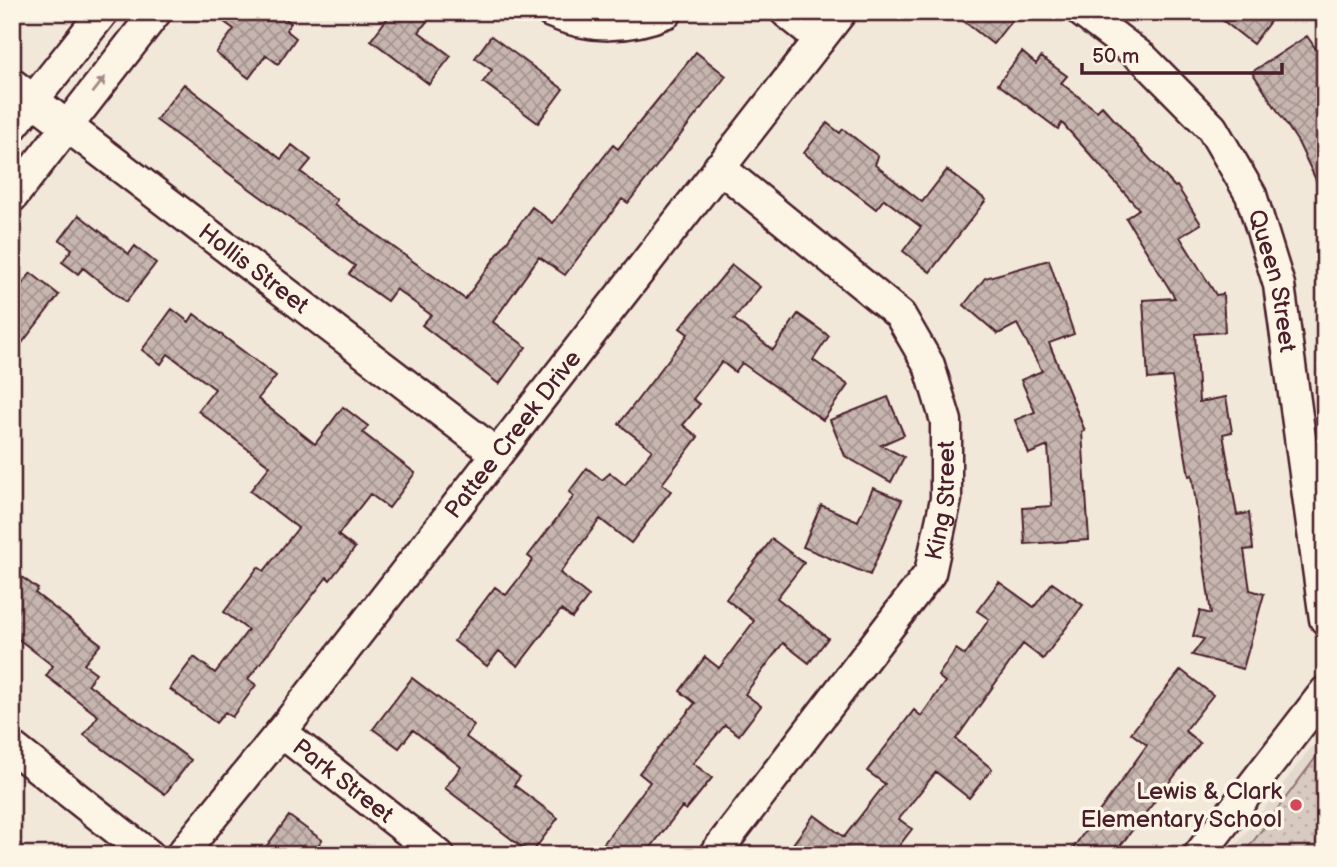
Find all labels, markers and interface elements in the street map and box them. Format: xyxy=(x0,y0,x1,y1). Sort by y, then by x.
scale bar xyxy=(1082,32,1281,76)
text: 50 m xyxy=(1092,44,1139,69)
one-way arrow xyxy=(92,77,107,95)
street label: Queen Street xyxy=(1242,206,1303,355)
street label: Hollis Street xyxy=(193,217,315,320)
street label: Pattee Creek Drive xyxy=(438,344,587,524)
street label: King Street xyxy=(919,440,962,563)
street label: Park Street xyxy=(287,732,400,829)
place label: Lewis & Clark Elementary School xyxy=(1081,777,1282,834)
marker: Lewis & Clark Elementary School xyxy=(1288,797,1304,813)

